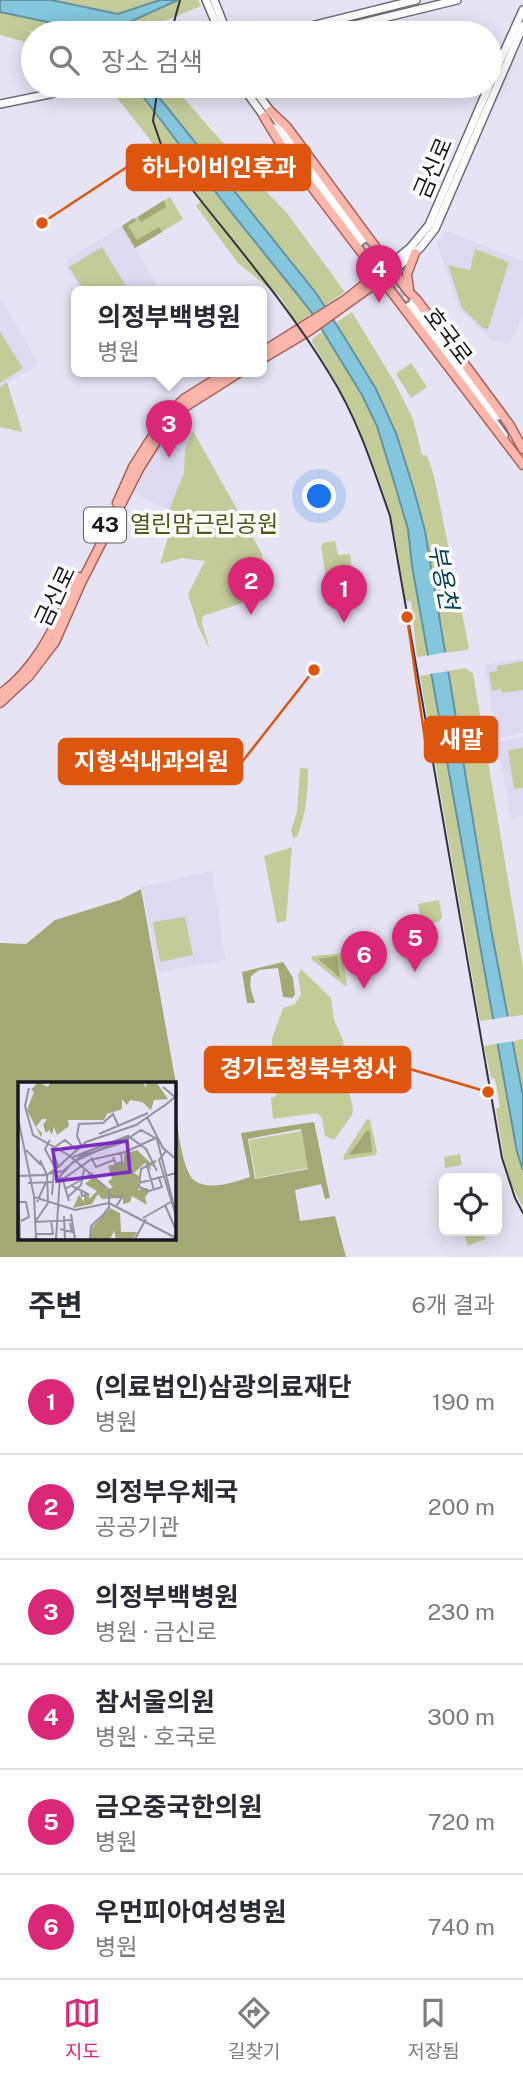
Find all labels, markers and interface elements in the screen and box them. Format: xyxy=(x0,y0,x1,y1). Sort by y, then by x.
search box xyxy=(21,21,502,98)
icon: search xyxy=(45,41,83,79)
text: 장소 검색 xyxy=(101,46,203,77)
street label: 금신로 xyxy=(408,133,457,202)
callout: 하나이비인후과 xyxy=(127,145,310,190)
text: 하나이비인후과 xyxy=(142,153,296,181)
pin: 4 xyxy=(356,245,402,303)
popup xyxy=(71,286,267,377)
text: 의정부백병원 xyxy=(97,301,241,332)
street label: 호국로 xyxy=(419,302,478,369)
text: 병원 xyxy=(97,338,140,365)
pin: 3 xyxy=(146,400,192,458)
your location xyxy=(302,479,336,513)
road number: 43 xyxy=(84,508,126,542)
park label: 열린맘근린공원 xyxy=(130,510,278,537)
water label: 부용천 xyxy=(424,542,465,615)
pin: 2 xyxy=(228,557,274,615)
street label: 금신로 xyxy=(29,561,80,630)
pin: 1 xyxy=(321,565,367,623)
callout: 새말 xyxy=(425,717,497,762)
text: 새말 xyxy=(439,725,483,753)
callout: 지형석내과의원 xyxy=(59,739,242,784)
text: 지형석내과의원 xyxy=(74,747,228,775)
pin: 5 xyxy=(392,914,438,972)
pin: 6 xyxy=(341,931,387,989)
callout: 경기도청북부청사 xyxy=(205,1047,410,1092)
text: 경기도청북부청사 xyxy=(220,1054,396,1082)
inset map xyxy=(18,1082,175,1240)
map controls xyxy=(439,1173,502,1236)
button: locate xyxy=(439,1173,502,1236)
text: 주변 xyxy=(28,1287,83,1323)
text: 6개 결과 xyxy=(412,1291,495,1318)
text: (의료법인)삼광의료재단 xyxy=(95,1371,352,1402)
text: 1 xyxy=(46,1388,56,1415)
text: 190 m xyxy=(432,1388,495,1415)
text: 병원 xyxy=(95,1408,137,1435)
text: 의정부우체국 xyxy=(95,1476,239,1507)
text: 2 xyxy=(44,1493,58,1520)
text: 200 m xyxy=(428,1493,495,1520)
text: 공공기관 xyxy=(95,1513,180,1540)
text: 의정부백병원 xyxy=(95,1581,239,1612)
text: 3 xyxy=(43,1598,59,1625)
text: 230 m xyxy=(427,1598,495,1625)
text: 병원 · 금신로 xyxy=(95,1618,217,1645)
text: 참서울의원 xyxy=(95,1686,215,1717)
text: 4 xyxy=(43,1703,59,1730)
text: 300 m xyxy=(427,1703,495,1730)
text: 병원 · 호국로 xyxy=(95,1723,217,1750)
text: 금오중국한의원 xyxy=(95,1791,262,1822)
text: 5 xyxy=(43,1808,59,1835)
text: 720 m xyxy=(428,1808,495,1835)
text: 병원 xyxy=(95,1828,137,1855)
text: 우먼피아여성병원 xyxy=(95,1896,286,1927)
text: 6 xyxy=(43,1913,59,1940)
text: 740 m xyxy=(428,1913,495,1940)
text: 병원 xyxy=(95,1933,137,1960)
tab: 지도 xyxy=(63,1994,101,2063)
tab: 길찾기 xyxy=(228,1994,280,2063)
tab: 저장됨 xyxy=(407,1994,460,2063)

